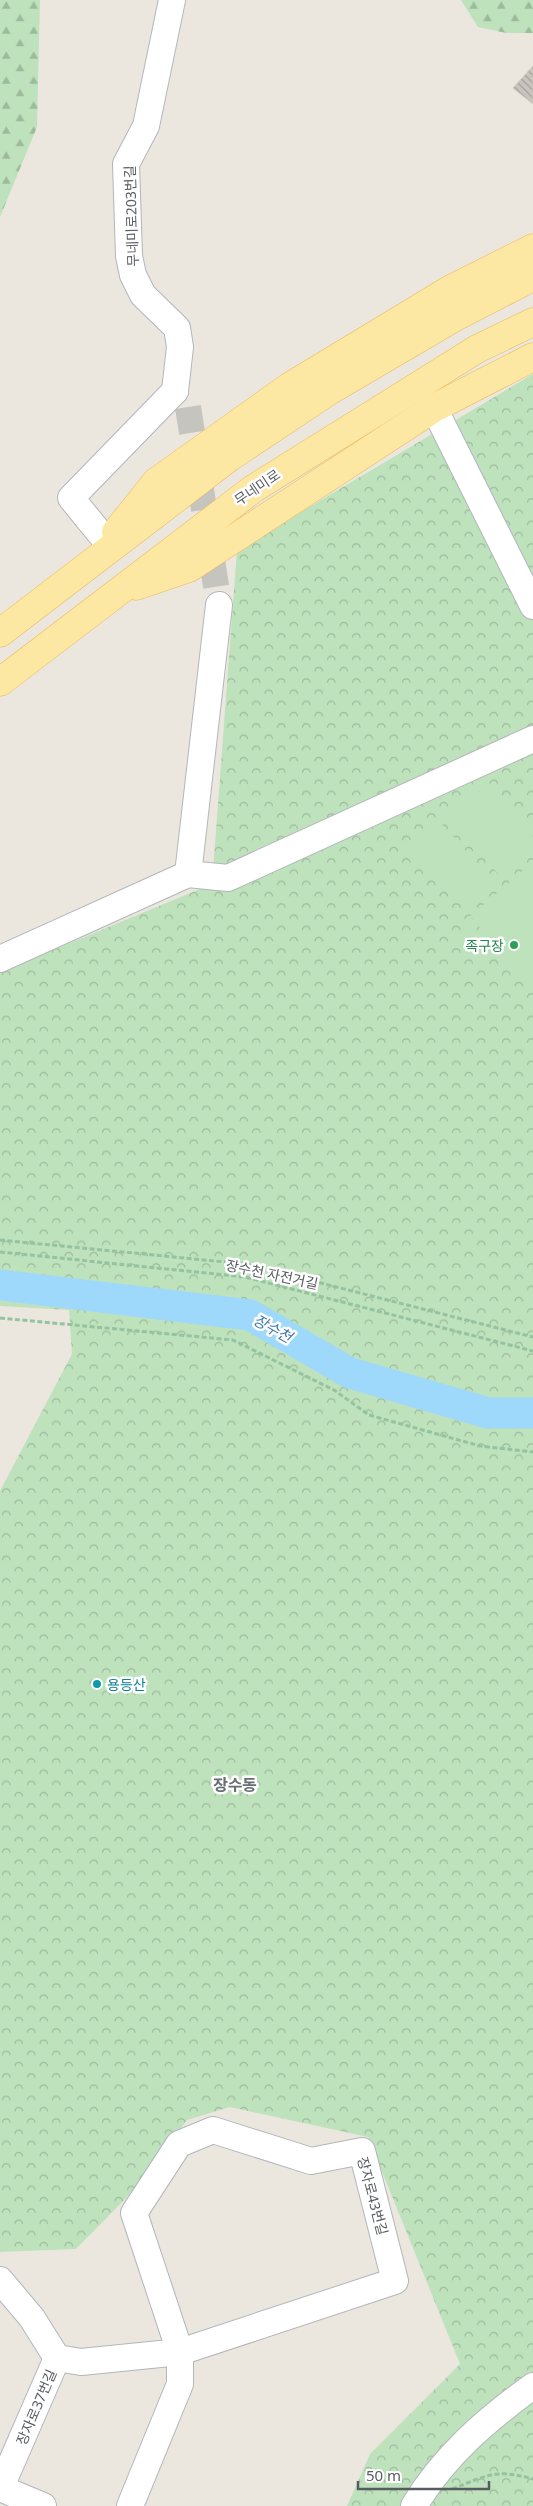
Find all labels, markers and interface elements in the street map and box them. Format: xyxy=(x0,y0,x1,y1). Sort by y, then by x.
street label: 무네미로203번길 xyxy=(120,165,142,267)
street label: 무네미로 xyxy=(230,465,284,509)
place label: 족구장 xyxy=(465,936,504,955)
marker: 족구장 xyxy=(508,939,520,951)
street label: 장수천 자전거길 xyxy=(224,1255,320,1293)
water label: 장수천 xyxy=(250,1309,298,1348)
place label: 용등산 xyxy=(107,1675,146,1694)
marker: 용등산 xyxy=(91,1678,103,1690)
district label: 장수동 xyxy=(213,1774,257,1796)
street label: 장자로43번길 xyxy=(353,2155,393,2237)
street label: 장자로37번길 xyxy=(12,2366,60,2448)
scale bar xyxy=(358,2458,489,2490)
text: 50 m xyxy=(366,2465,401,2485)

